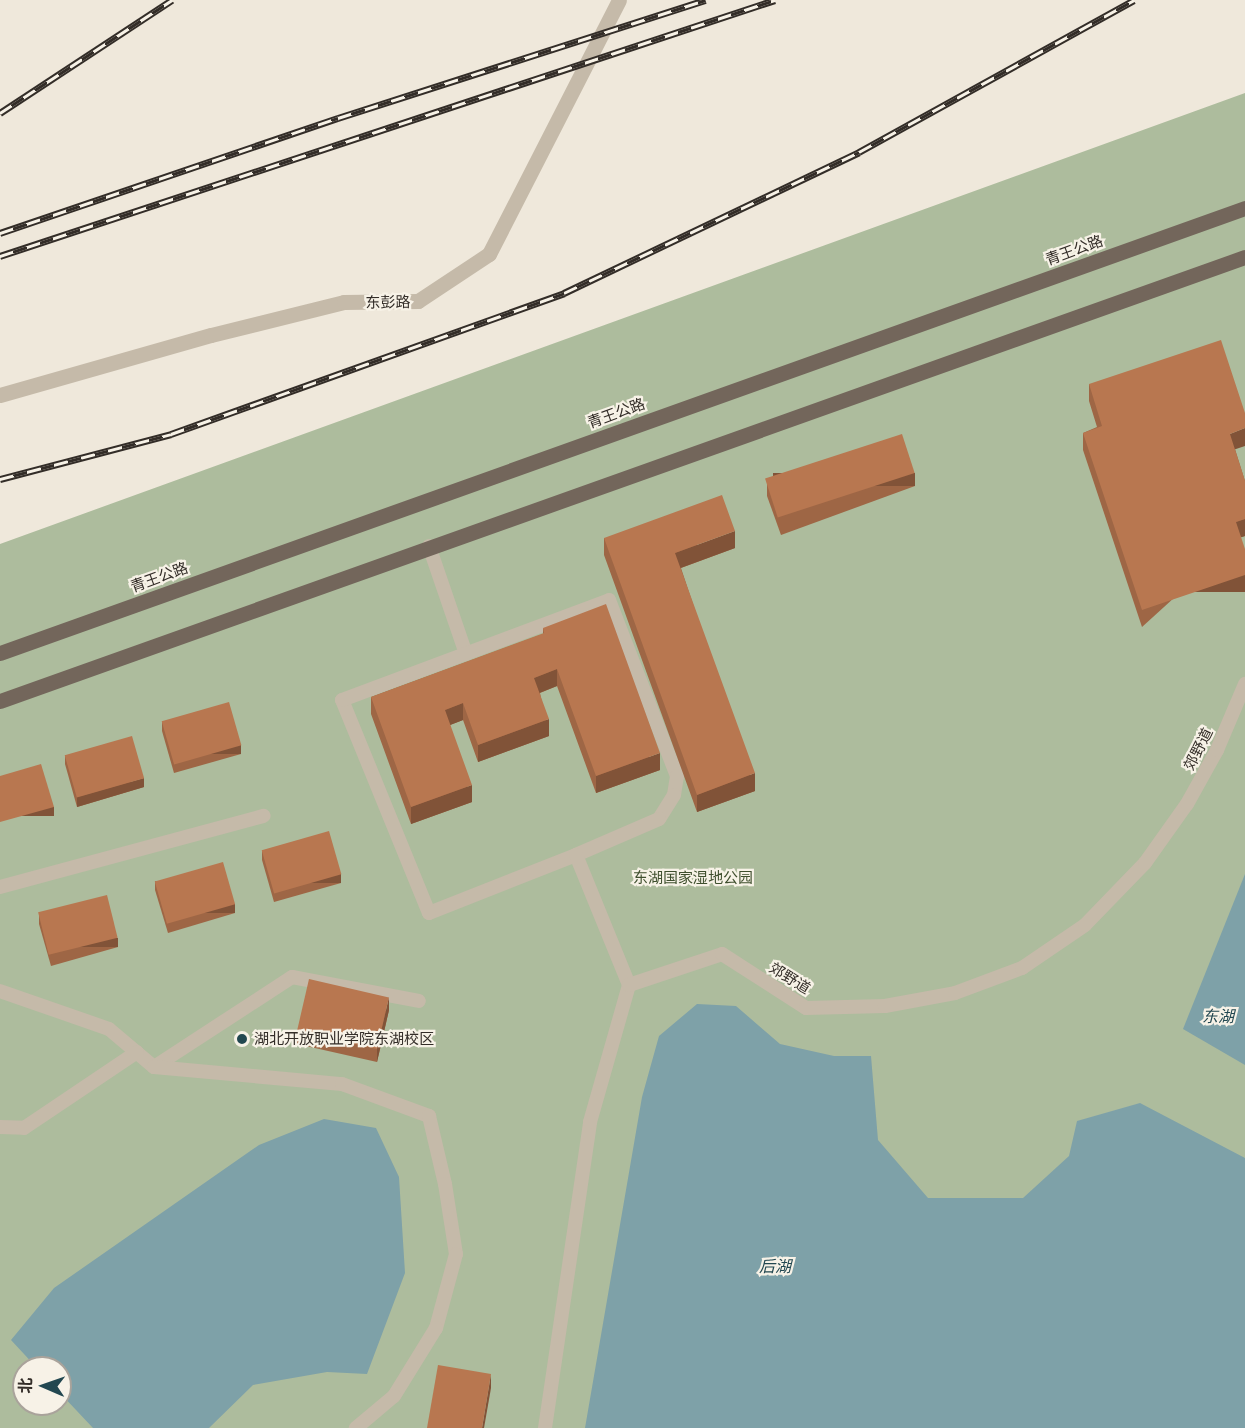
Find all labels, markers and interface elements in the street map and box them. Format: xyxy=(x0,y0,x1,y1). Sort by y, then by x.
street label: 青王公路 xyxy=(1043,231,1105,269)
street label: 东彭路 xyxy=(365,293,411,311)
street label: 青王公路 xyxy=(585,394,647,432)
street label: 青王公路 xyxy=(128,558,190,596)
street label: 郊野道 xyxy=(1180,725,1216,773)
park label: 东湖国家湿地公园 xyxy=(633,869,753,887)
street label: 郊野道 xyxy=(766,958,814,998)
water label: 东湖 xyxy=(1202,1007,1234,1027)
place label: 湖北开放职业学院东湖校区 xyxy=(254,1030,434,1048)
marker: 湖北开放职业学院东湖校区 xyxy=(235,1032,249,1046)
water label: 后湖 xyxy=(759,1257,791,1277)
north arrow xyxy=(12,1356,72,1416)
text: 北 xyxy=(17,1377,34,1394)

